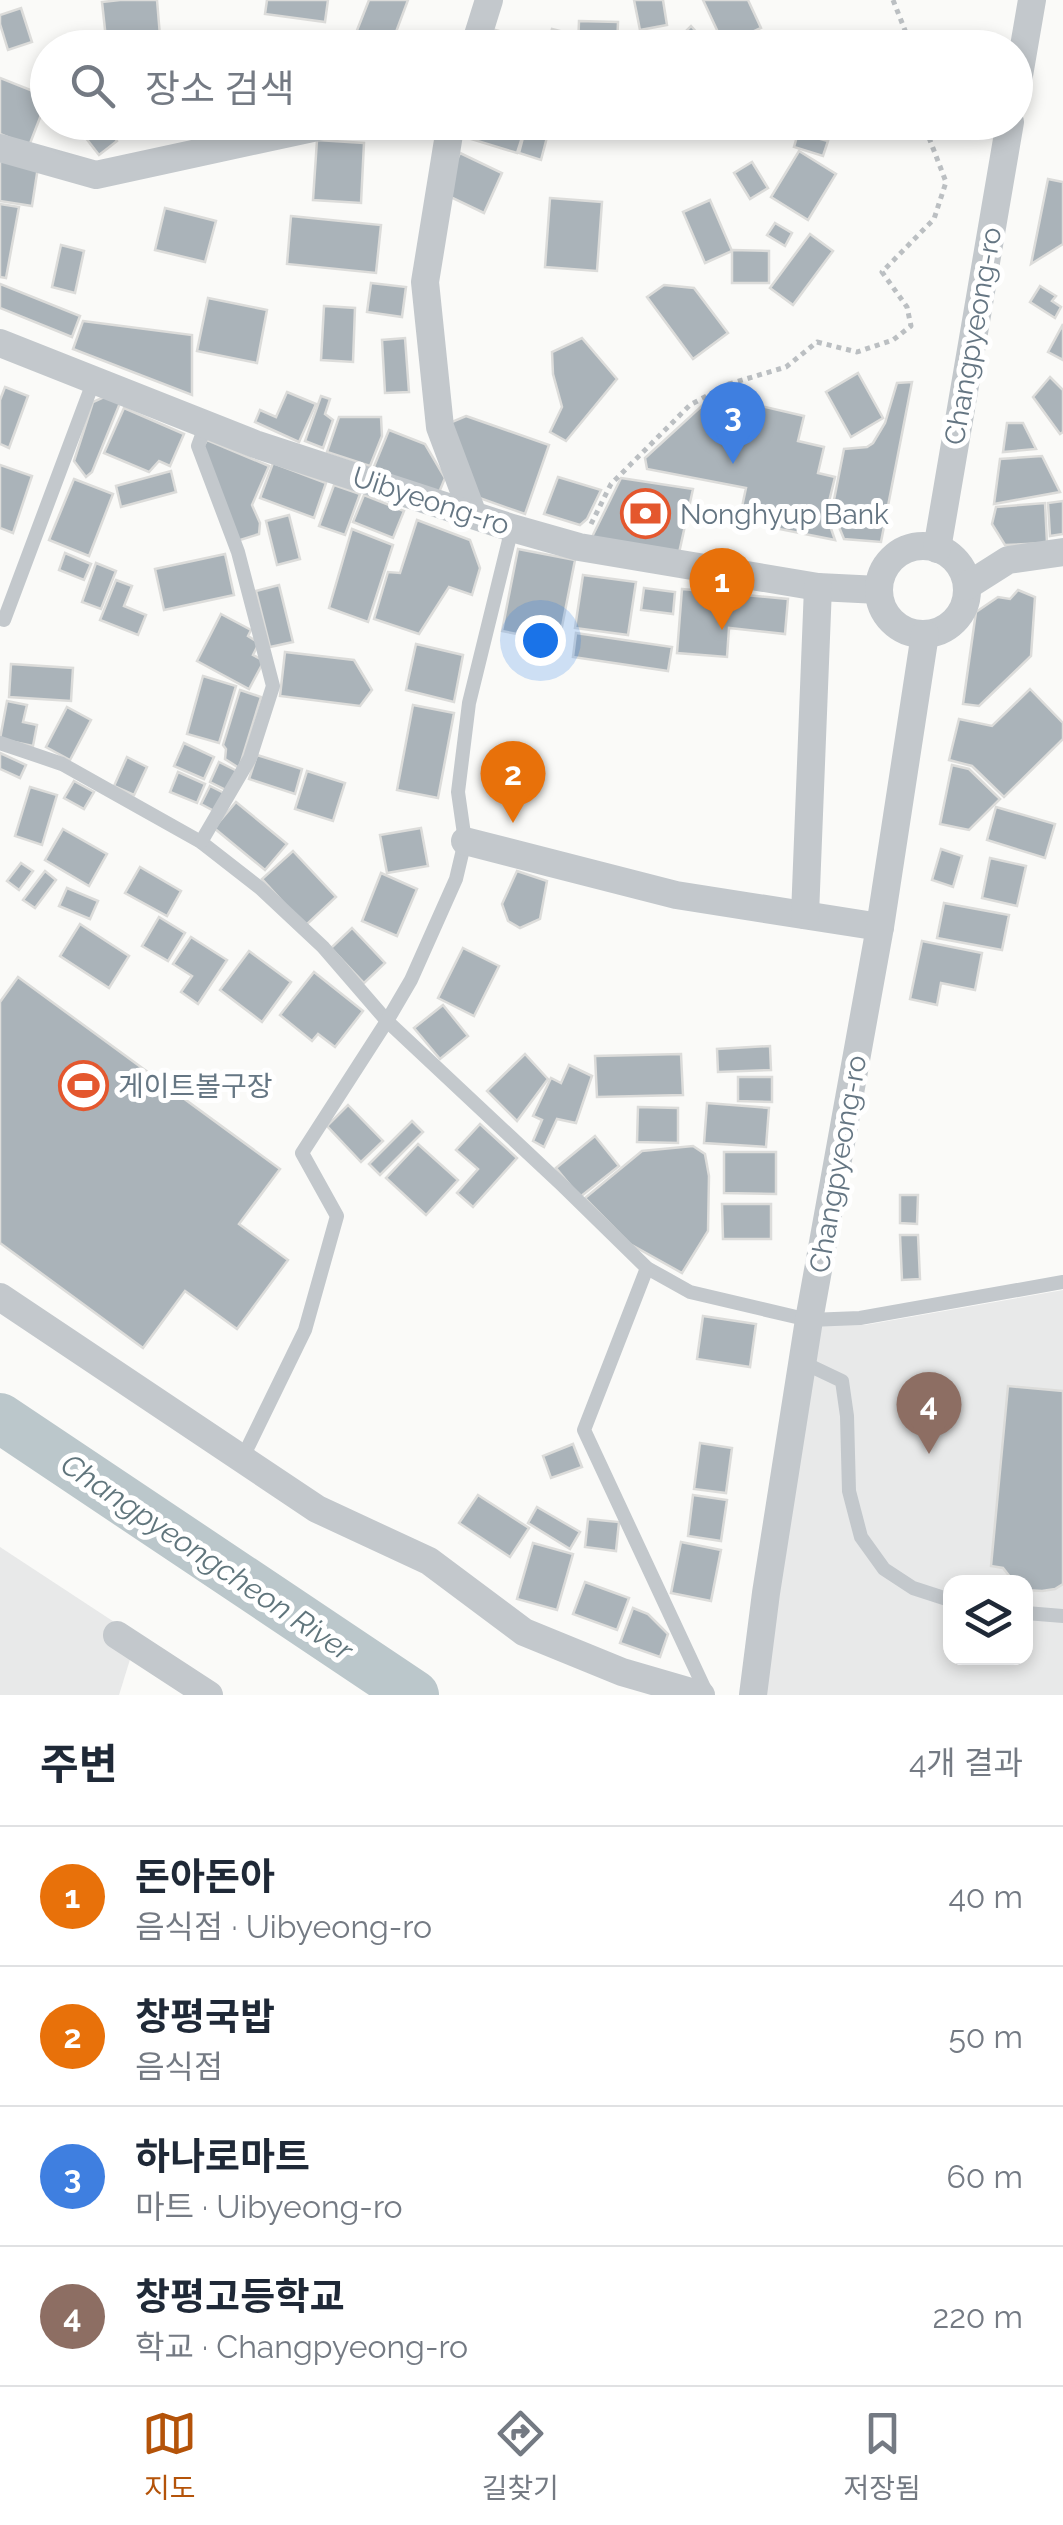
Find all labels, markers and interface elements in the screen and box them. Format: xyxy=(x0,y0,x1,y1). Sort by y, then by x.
search box xyxy=(30,30,1033,140)
icon: search xyxy=(65,58,120,113)
text: 장소 검색 xyxy=(145,66,295,111)
street label: Changpyeong-ro xyxy=(938,225,1008,447)
pin: 3 xyxy=(700,382,766,464)
street label: Uibyeong-ro xyxy=(348,460,514,542)
bank icon: Nonghyup Bank xyxy=(619,488,671,540)
place label: Nonghyup Bank xyxy=(680,498,889,531)
pin: 1 xyxy=(690,548,754,630)
your location xyxy=(515,615,566,666)
pin: 2 xyxy=(480,740,546,823)
street label: Changpyeong-ro xyxy=(803,1053,873,1275)
sports icon: 게이트볼구장 xyxy=(57,1060,109,1112)
place label: 게이트볼구장 xyxy=(118,1070,273,1103)
pin: 4 xyxy=(896,1372,962,1454)
water label: Changpyeongcheon River xyxy=(54,1446,361,1669)
map controls xyxy=(943,1575,1033,1665)
button: layers xyxy=(943,1575,1033,1665)
text: 주변 xyxy=(40,1740,117,1789)
text: 4개 결과 xyxy=(909,1744,1023,1781)
text: 돈아돈아 xyxy=(135,1854,275,1899)
text: 1 xyxy=(65,1878,80,1915)
text: 40 m xyxy=(948,1878,1023,1915)
text: 음식점 · Uibyeong-ro xyxy=(135,1908,432,1945)
text: 창평국밥 xyxy=(135,1994,275,2039)
text: 2 xyxy=(63,2018,82,2055)
text: 50 m xyxy=(948,2018,1023,2055)
text: 음식점 xyxy=(135,2048,223,2085)
text: 하나로마트 xyxy=(135,2134,310,2179)
text: 3 xyxy=(64,2158,81,2195)
text: 60 m xyxy=(947,2158,1023,2195)
text: 마트 · Uibyeong-ro xyxy=(135,2188,403,2225)
text: 창평고등학교 xyxy=(135,2274,345,2319)
text: 4 xyxy=(63,2298,82,2335)
text: 220 m xyxy=(933,2298,1023,2335)
text: 학교 · Changpyeong-ro xyxy=(135,2328,468,2365)
tab: 지도 xyxy=(142,2406,197,2506)
tab: 길찾기 xyxy=(482,2406,559,2506)
tab: 저장됨 xyxy=(843,2406,921,2506)

